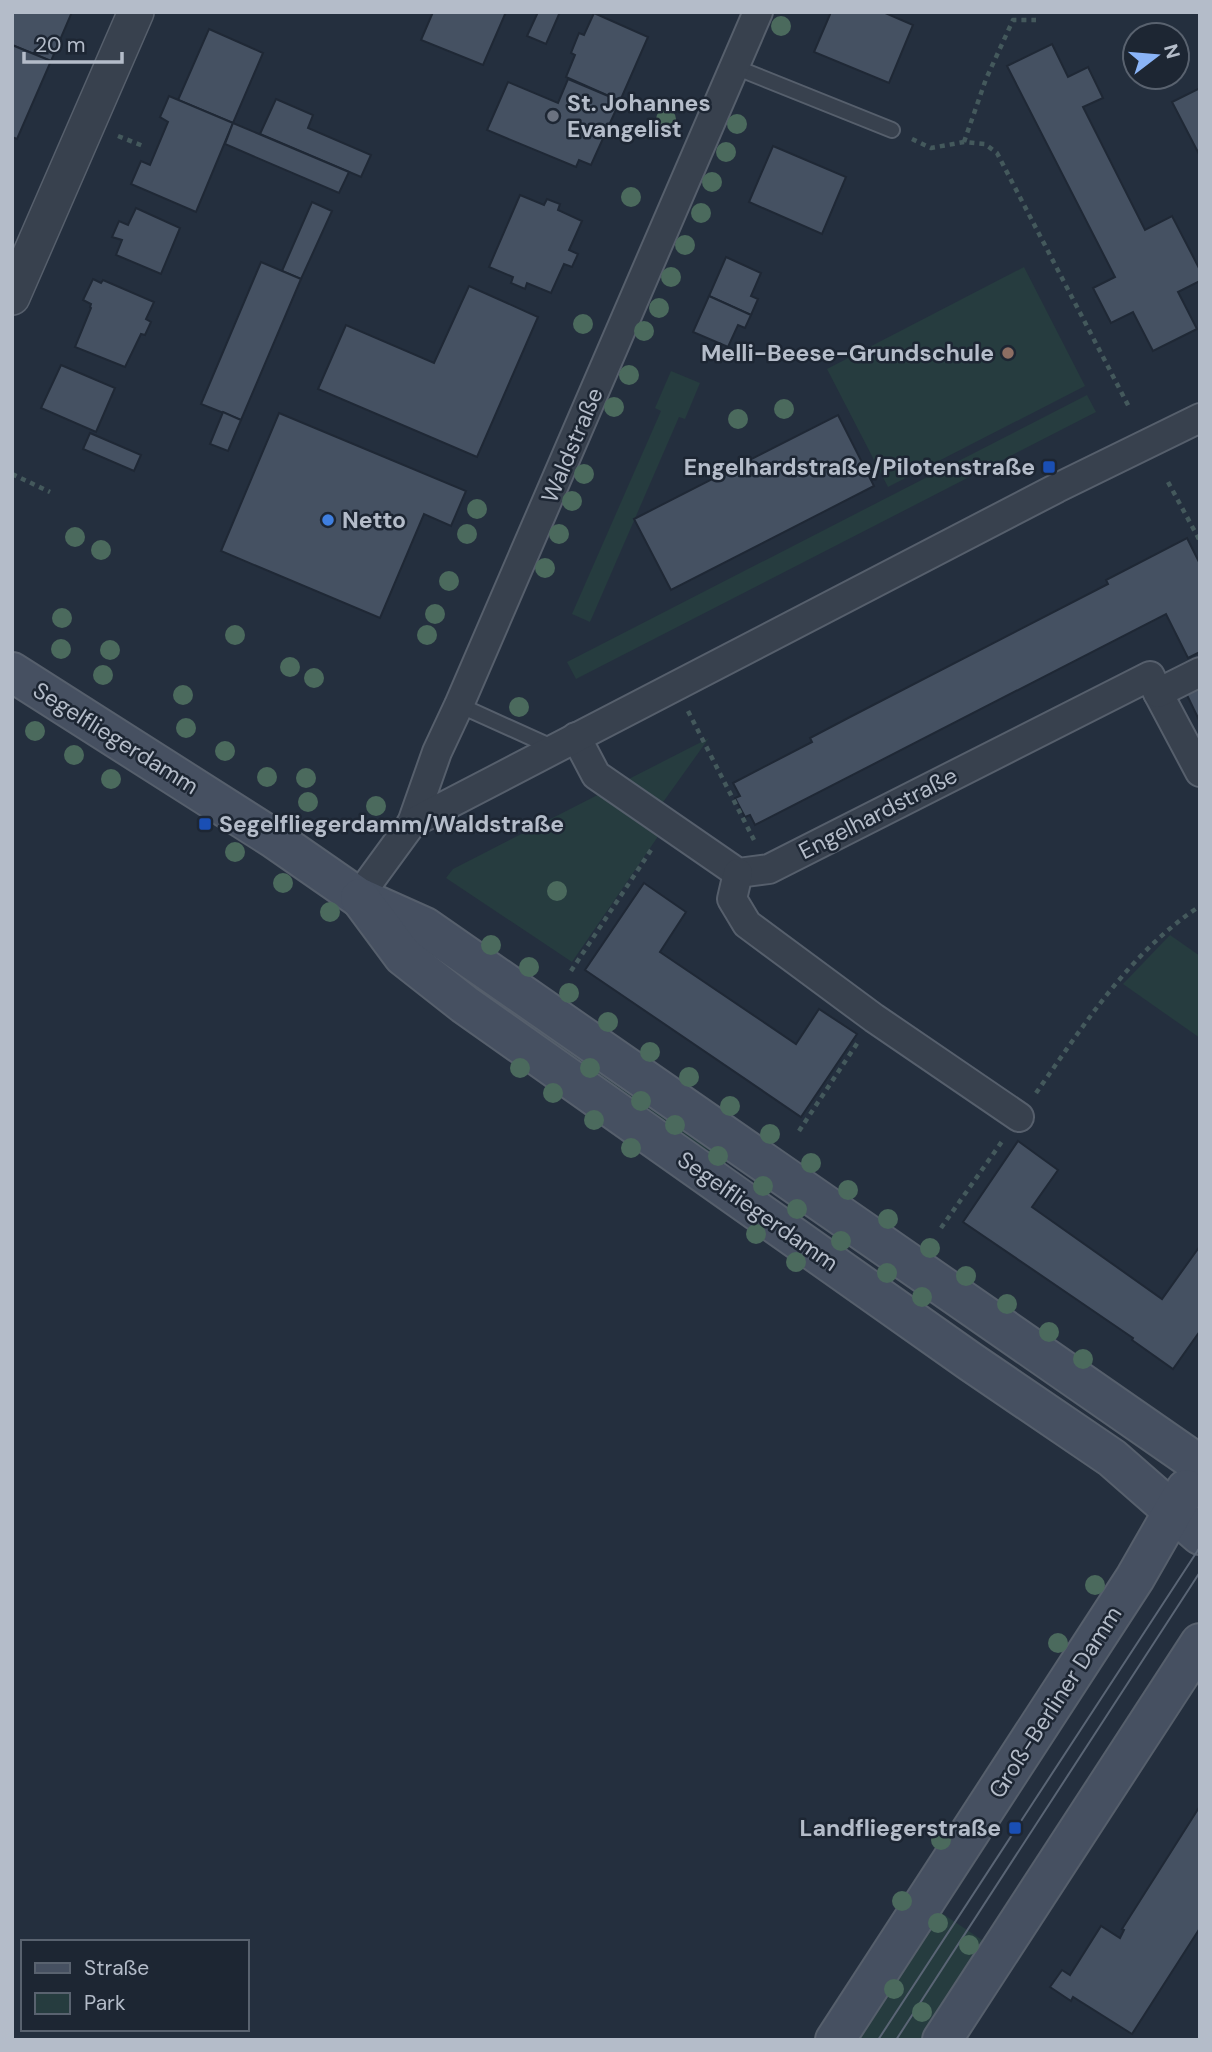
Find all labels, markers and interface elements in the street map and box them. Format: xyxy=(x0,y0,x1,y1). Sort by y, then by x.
scale bar xyxy=(24,21,122,65)
north arrow xyxy=(1121,21,1191,91)
text: 20 m xyxy=(35,31,86,59)
text: N xyxy=(1158,41,1186,62)
place label: St. Johannes Evangelist xyxy=(567,88,711,144)
marker: St. Johannes Evangelist xyxy=(545,108,561,124)
place label: Melli-Beese-Grundschule xyxy=(701,338,994,368)
marker: Melli-Beese-Grundschule xyxy=(1000,345,1016,361)
street label: Waldstraße xyxy=(534,383,610,507)
place label: Engelhardstraße/Pilotenstraße xyxy=(684,452,1035,482)
marker: Engelhardstraße/Pilotenstraße xyxy=(1041,459,1057,475)
place label: Netto xyxy=(342,505,406,535)
marker: Netto xyxy=(320,512,336,528)
street label: Segelfliegerdamm xyxy=(28,675,204,801)
street label: Engelhardstraße xyxy=(794,760,962,866)
place label: Segelfliegerdamm/Waldstraße xyxy=(219,809,564,839)
marker: Segelfliegerdamm/Waldstraße xyxy=(197,816,213,832)
street label: Segelfliegerdamm xyxy=(672,1144,844,1278)
street label: Groß-Berliner Damm xyxy=(982,1600,1128,1804)
place label: Landfliegerstraße xyxy=(800,1813,1001,1843)
marker: Landfliegerstraße xyxy=(1007,1820,1023,1836)
legend xyxy=(21,1940,248,2031)
text: Straße xyxy=(84,1954,149,1982)
text: Park xyxy=(84,1989,126,2017)

